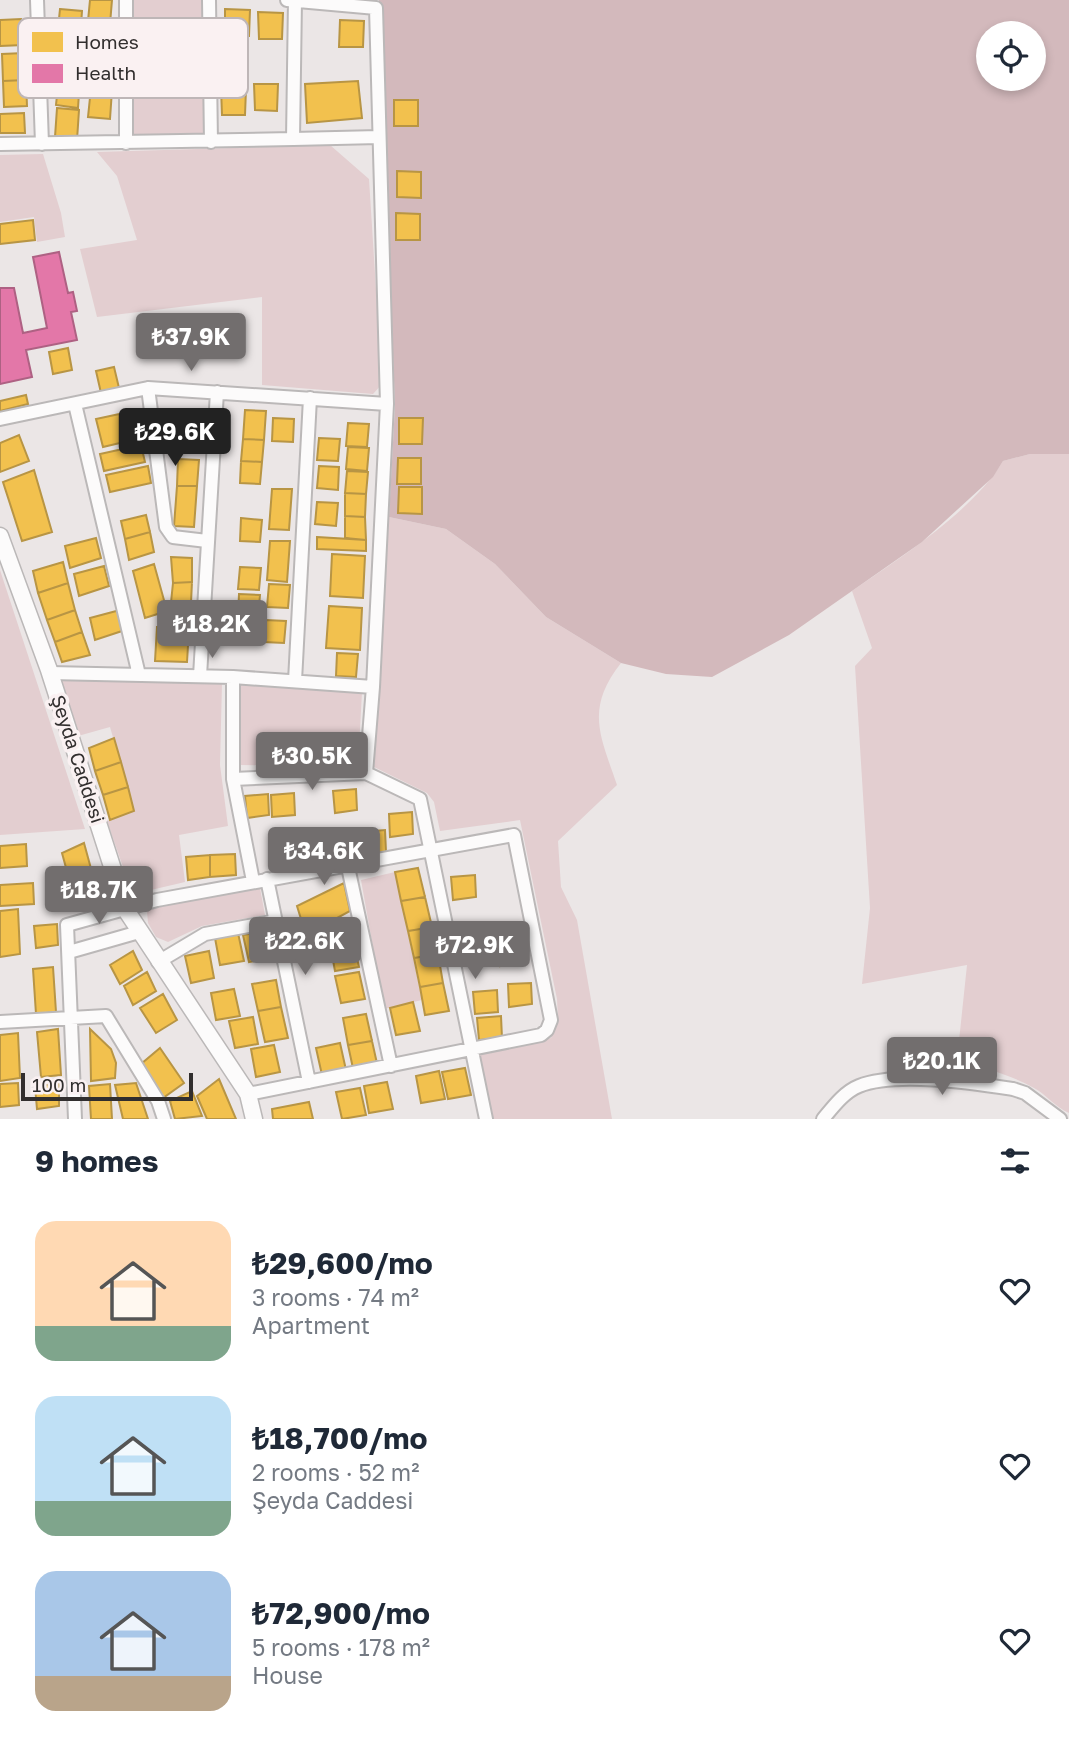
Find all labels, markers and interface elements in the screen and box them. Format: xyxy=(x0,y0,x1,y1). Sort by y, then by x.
legend xyxy=(18,18,248,98)
map controls xyxy=(976,21,1046,91)
button: locate xyxy=(976,21,1046,91)
text: Homes xyxy=(75,30,139,53)
text: Health xyxy=(75,61,136,84)
pin: ₺37.9K xyxy=(134,314,248,373)
text: ₺37.9K xyxy=(152,322,230,350)
pin: ₺29.6K xyxy=(118,408,232,468)
text: ₺29.6K xyxy=(135,417,215,445)
pin: ₺18.2K xyxy=(155,600,269,660)
text: ₺18.2K xyxy=(173,609,251,637)
street label: Şeyda Caddesi xyxy=(47,692,110,826)
pin: ₺30.5K xyxy=(255,732,369,792)
text: ₺30.5K xyxy=(272,741,352,769)
pin: ₺34.6K xyxy=(267,828,381,887)
text: ₺34.6K xyxy=(284,836,364,864)
pin: ₺18.7K xyxy=(42,866,156,926)
text: ₺18.7K xyxy=(61,875,137,903)
pin: ₺22.6K xyxy=(248,918,362,977)
pin: ₺72.9K xyxy=(418,922,532,981)
text: ₺22.6K xyxy=(265,926,345,954)
text: ₺72.9K xyxy=(436,930,514,958)
pin: ₺20.1K xyxy=(885,1038,999,1097)
text: ₺20.1K xyxy=(903,1046,981,1074)
scale bar xyxy=(21,1070,192,1102)
text: 100 m xyxy=(32,1073,86,1096)
icon: filters xyxy=(996,1142,1034,1180)
text: 9 homes xyxy=(35,1143,158,1179)
text: ₺29,600/mo xyxy=(252,1245,433,1281)
icon: home xyxy=(91,1249,175,1333)
icon: heart xyxy=(996,1272,1034,1310)
text: 3 rooms · 74 m² xyxy=(252,1283,419,1311)
text: Apartment xyxy=(252,1311,370,1339)
text: ₺18,700/mo xyxy=(252,1420,427,1456)
icon: home xyxy=(91,1424,175,1508)
icon: heart xyxy=(996,1447,1034,1485)
text: 2 rooms · 52 m² xyxy=(252,1458,419,1486)
text: Şeyda Caddesi xyxy=(252,1486,414,1514)
text: ₺72,900/mo xyxy=(252,1595,430,1631)
icon: home xyxy=(91,1599,175,1683)
icon: heart xyxy=(996,1622,1034,1660)
text: 5 rooms · 178 m² xyxy=(252,1633,430,1661)
text: House xyxy=(252,1661,323,1689)

